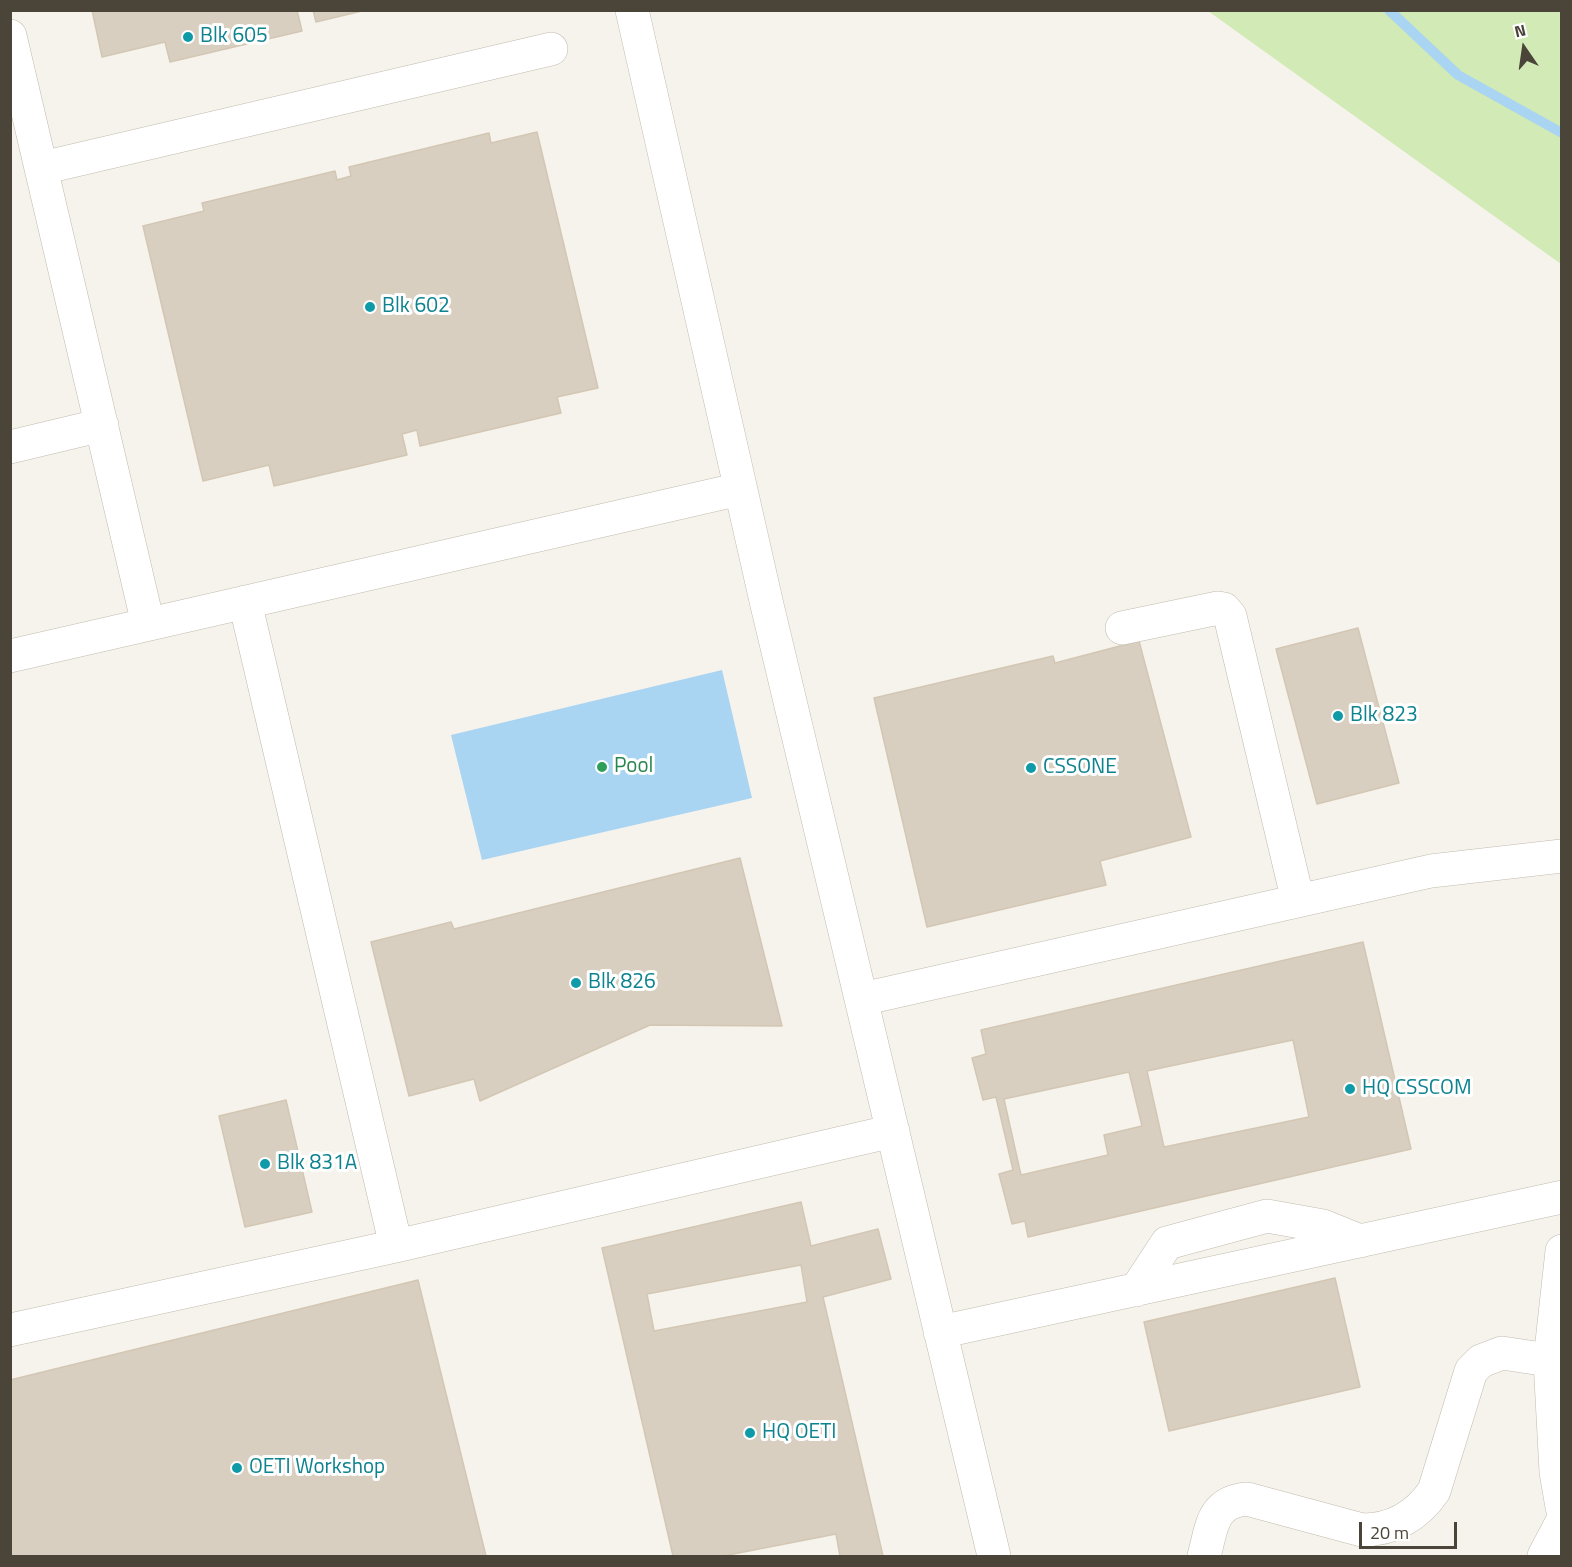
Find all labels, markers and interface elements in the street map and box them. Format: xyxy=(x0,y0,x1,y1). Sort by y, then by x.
north arrow xyxy=(1494,18,1554,78)
text: N xyxy=(1512,18,1528,43)
place label: Blk 605 xyxy=(200,24,268,50)
marker: Blk 605 xyxy=(181,30,195,44)
place label: Blk 602 xyxy=(382,294,450,320)
marker: Blk 602 xyxy=(363,300,377,314)
place label: Blk 823 xyxy=(1350,703,1418,729)
marker: Blk 823 xyxy=(1331,709,1345,723)
place label: Pool xyxy=(614,754,653,780)
place label: CSSONE xyxy=(1043,755,1117,781)
marker: Pool xyxy=(595,760,609,774)
marker: CSSONE xyxy=(1024,761,1038,775)
place label: Blk 826 xyxy=(588,970,656,996)
marker: Blk 826 xyxy=(569,976,583,990)
place label: HQ CSSCOM xyxy=(1362,1076,1472,1102)
marker: HQ CSSCOM xyxy=(1343,1082,1357,1096)
place label: Blk 831A xyxy=(277,1151,357,1177)
marker: Blk 831A xyxy=(258,1157,272,1171)
place label: HQ OETI xyxy=(762,1420,836,1446)
marker: HQ OETI xyxy=(743,1426,757,1440)
place label: OETI Workshop xyxy=(249,1455,385,1481)
marker: OETI Workshop xyxy=(230,1461,244,1475)
scale bar xyxy=(1362,1510,1460,1548)
text: 20 m xyxy=(1370,1519,1409,1546)

